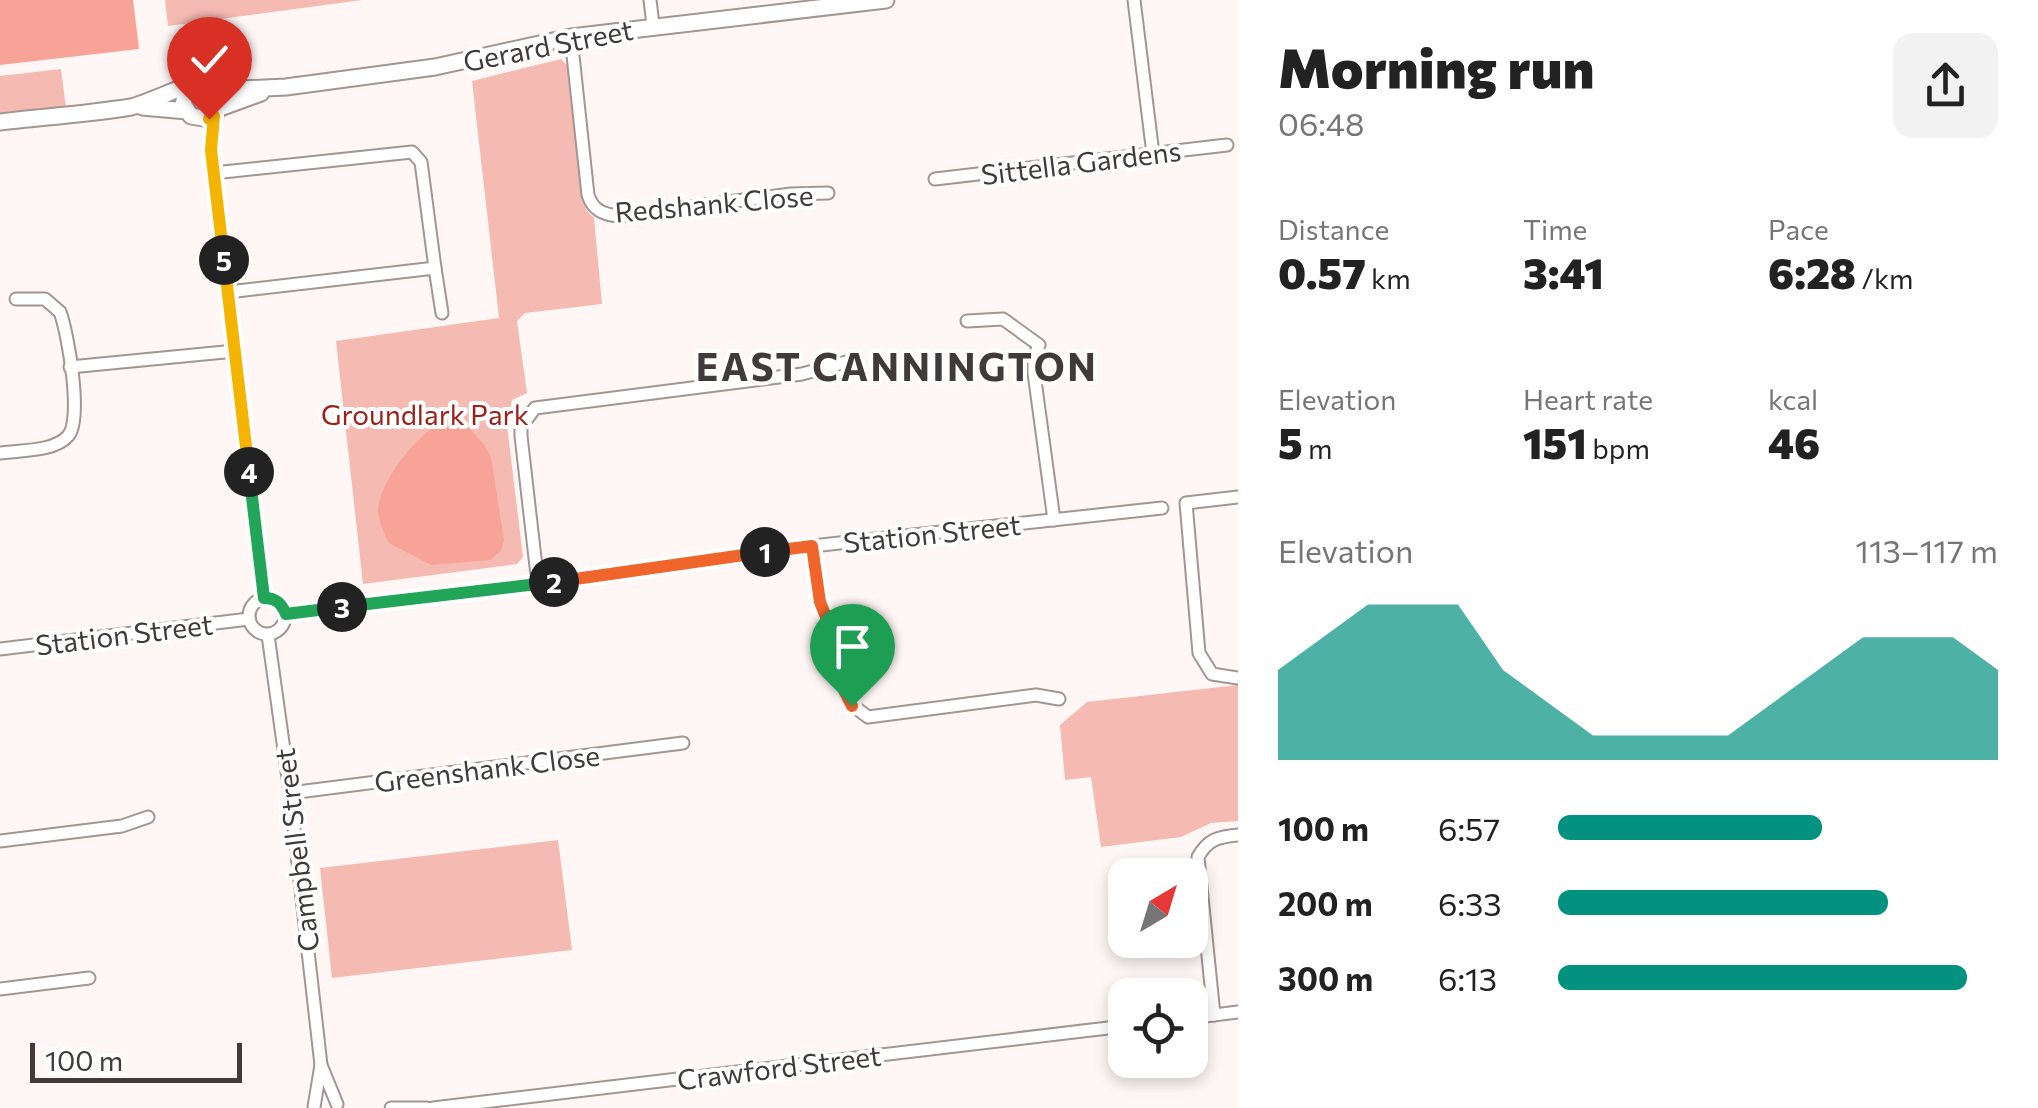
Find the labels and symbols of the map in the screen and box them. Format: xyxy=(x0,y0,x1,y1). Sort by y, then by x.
street label: Gerard Street xyxy=(460,12,636,78)
pin xyxy=(167,17,252,120)
street label: Sittella Gardens xyxy=(979,133,1183,191)
street label: Redshank Close xyxy=(613,177,815,229)
pin: 5 xyxy=(199,235,249,285)
district label: EAST CANNINGTON xyxy=(696,342,1098,389)
park label: Groundlark Park xyxy=(321,397,529,431)
pin: 4 xyxy=(224,447,274,497)
street label: Station Street xyxy=(842,507,1022,559)
pin: 1 xyxy=(740,527,790,577)
pin: 2 xyxy=(529,557,579,607)
pin: 3 xyxy=(317,582,367,632)
pin xyxy=(810,604,895,707)
street label: Station Street xyxy=(33,606,215,662)
street label: Greenshank Close xyxy=(372,737,602,799)
street label: Campbell Street xyxy=(267,746,325,954)
north arrow xyxy=(1108,858,1208,958)
scale bar xyxy=(30,1038,242,1082)
street label: Crawford Street xyxy=(675,1038,883,1096)

